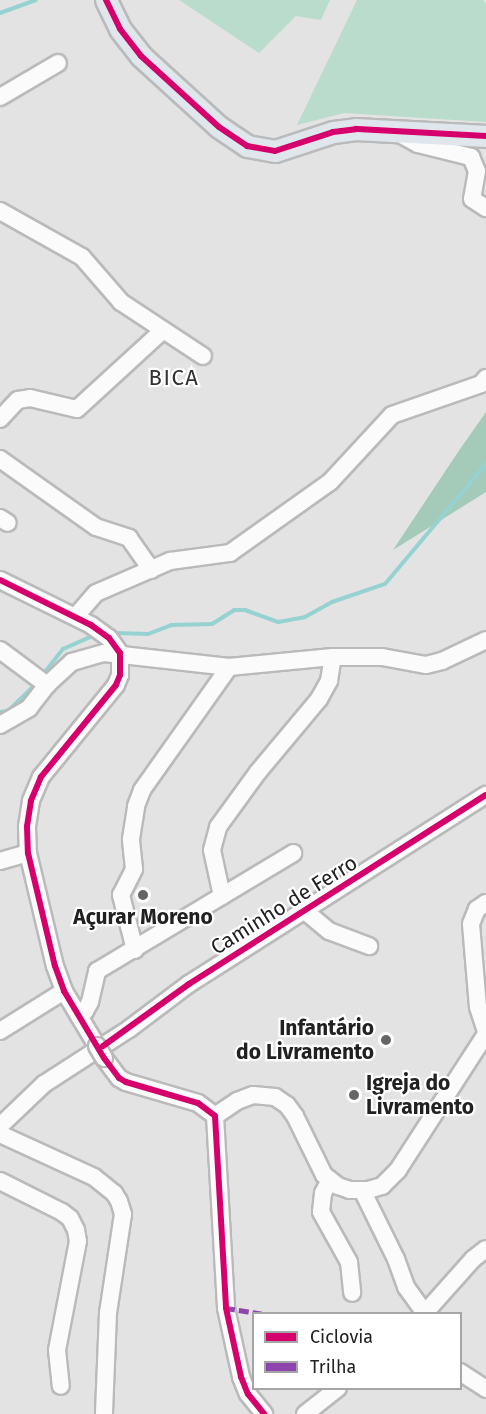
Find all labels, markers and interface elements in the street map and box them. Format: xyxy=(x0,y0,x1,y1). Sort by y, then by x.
district label: BICA xyxy=(149,365,199,391)
street label: Caminho de Ferro xyxy=(206,850,362,960)
marker: Açurar Moreno xyxy=(136,888,150,902)
place label: Açurar Moreno xyxy=(73,904,213,930)
place label: Infantário do Livramento xyxy=(236,1015,374,1065)
marker: Infantário do Livramento xyxy=(379,1033,393,1047)
place label: Igreja do Livramento xyxy=(366,1070,474,1120)
marker: Igreja do Livramento xyxy=(347,1088,361,1102)
legend xyxy=(252,1312,462,1390)
text: Ciclovia xyxy=(310,1326,373,1348)
text: Trilha xyxy=(310,1356,356,1378)

